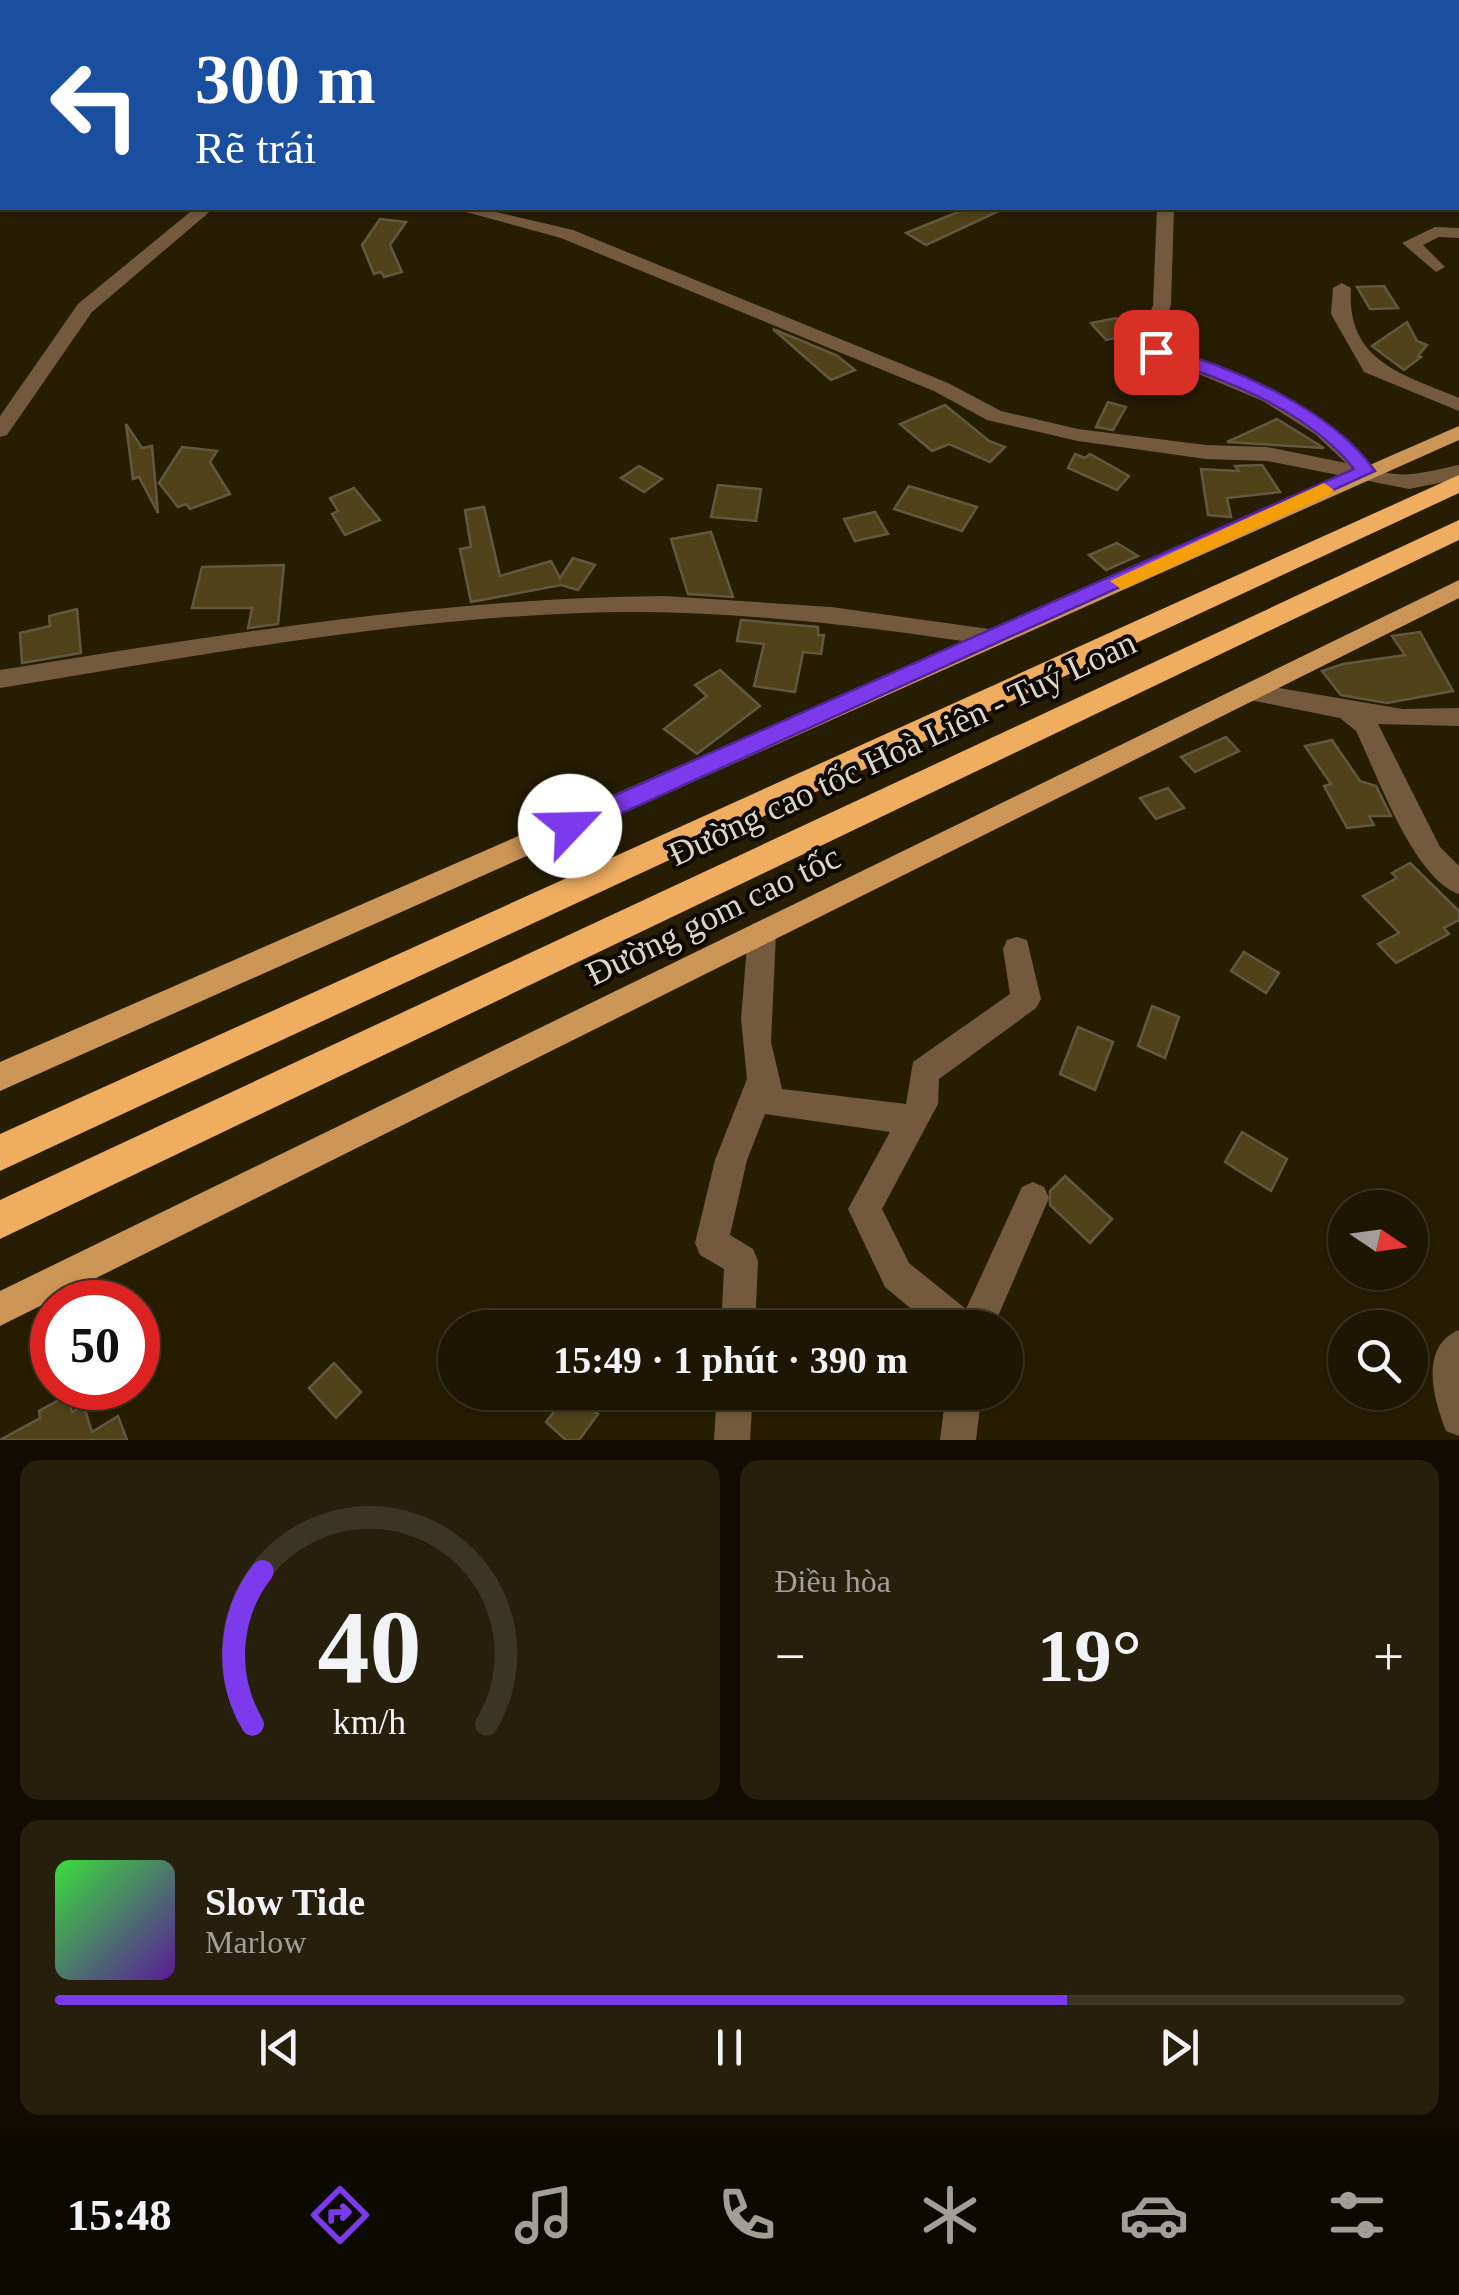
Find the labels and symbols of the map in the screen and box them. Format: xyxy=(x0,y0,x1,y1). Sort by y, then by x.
pin xyxy=(1114,310,1199,395)
street label: Đường cao tốc Hoà Liên - Tuý Loan xyxy=(662,623,1142,874)
position arrow xyxy=(518,774,622,878)
street label: Đường gom cao tốc xyxy=(580,837,847,994)
north arrow xyxy=(1328,1190,1428,1290)
speed limit sign: 50 xyxy=(30,1280,160,1410)

